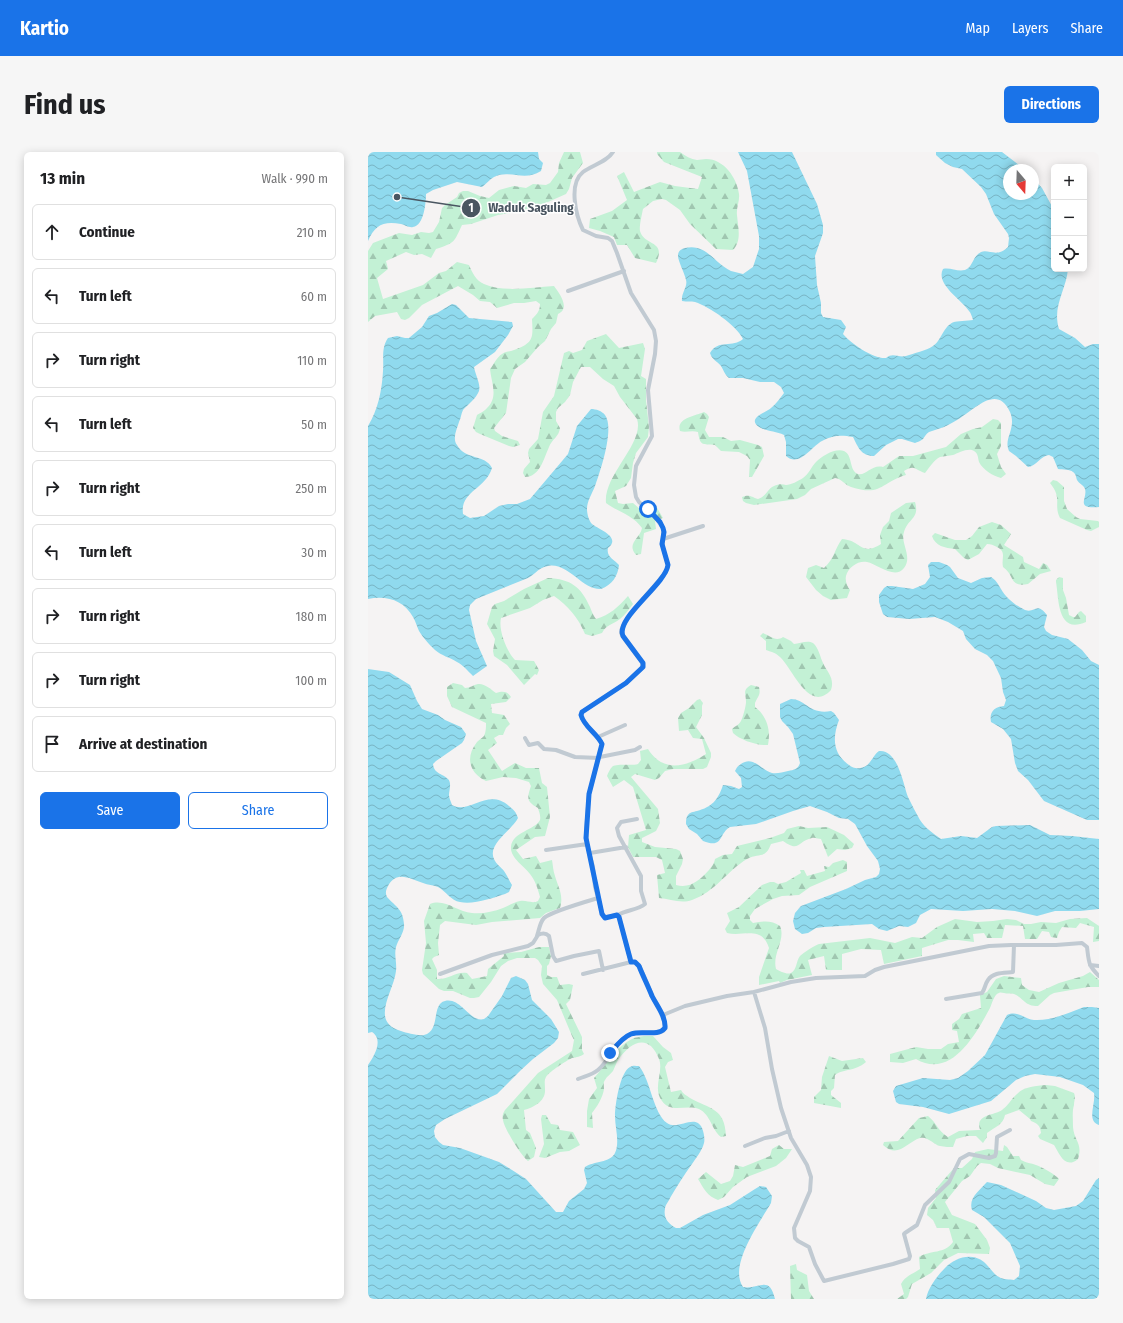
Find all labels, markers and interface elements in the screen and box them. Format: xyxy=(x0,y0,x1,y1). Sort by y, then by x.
text: Kartio xyxy=(20,17,69,40)
text: Map xyxy=(966,20,990,37)
text: Layers xyxy=(1012,20,1048,37)
text: Share xyxy=(1070,20,1103,37)
button: Directions xyxy=(1004,86,1099,123)
text: Find us xyxy=(24,88,106,121)
north arrow xyxy=(1003,164,1039,200)
map controls xyxy=(1051,164,1087,272)
button: + xyxy=(1051,164,1087,200)
text: 13 min xyxy=(40,168,85,189)
text: Walk · 990 m xyxy=(262,171,328,186)
callout: Waduk Saguling xyxy=(461,195,582,220)
text: Waduk Saguling xyxy=(488,200,574,215)
button: − xyxy=(1051,200,1087,236)
text: 1 xyxy=(468,201,474,215)
icon: ahead xyxy=(41,221,63,243)
text: Continue xyxy=(79,223,135,241)
text: 210 m xyxy=(297,225,327,240)
button: locate xyxy=(1051,236,1087,272)
icon: left xyxy=(41,285,63,307)
text: Turn left xyxy=(79,287,132,305)
text: 60 m xyxy=(301,289,327,304)
icon: right xyxy=(41,349,63,371)
text: Turn right xyxy=(79,351,140,369)
text: 110 m xyxy=(297,353,327,368)
icon: left xyxy=(41,413,63,435)
text: Turn left xyxy=(79,415,132,433)
text: 50 m xyxy=(301,417,327,432)
icon: right xyxy=(41,477,63,499)
text: Turn right xyxy=(79,479,140,497)
text: 250 m xyxy=(295,481,327,496)
route start xyxy=(639,500,657,518)
icon: left xyxy=(41,541,63,563)
text: Turn left xyxy=(79,543,132,561)
text: 30 m xyxy=(301,545,327,560)
icon: right xyxy=(41,605,63,627)
text: Turn right xyxy=(79,607,140,625)
text: 180 m xyxy=(296,609,327,624)
icon: right xyxy=(41,669,63,691)
text: Turn right xyxy=(79,671,140,689)
text: 100 m xyxy=(295,673,327,688)
icon: arrive xyxy=(41,733,63,755)
text: Arrive at destination xyxy=(79,735,207,753)
button: Save xyxy=(40,792,180,829)
button: Share xyxy=(188,792,328,829)
route end xyxy=(601,1044,619,1062)

